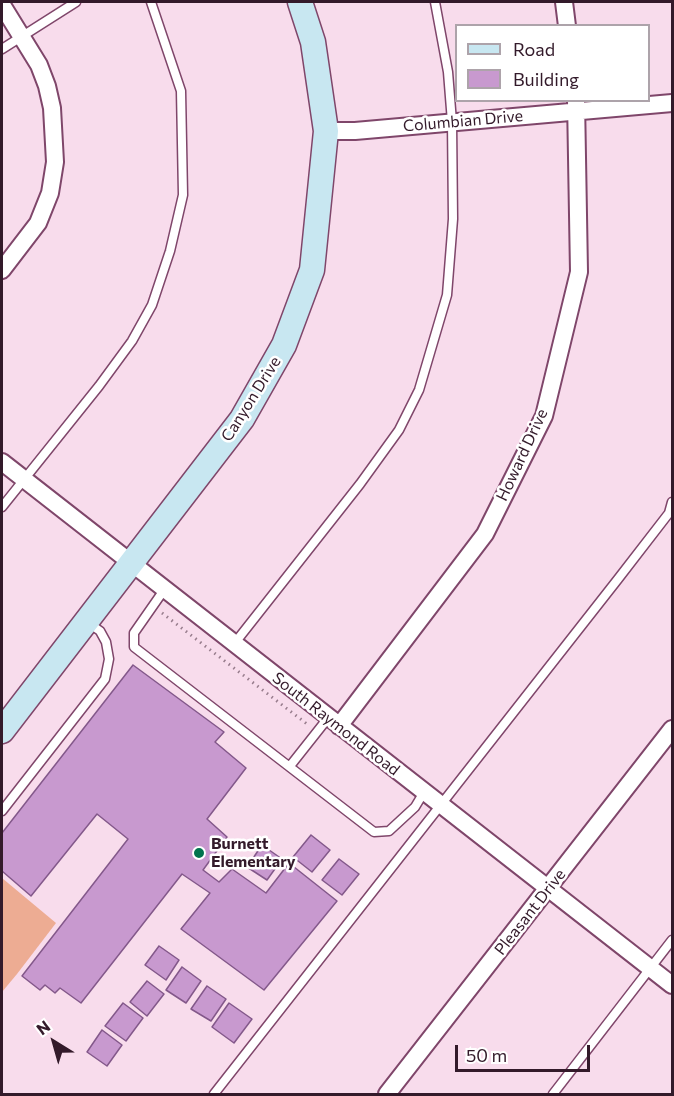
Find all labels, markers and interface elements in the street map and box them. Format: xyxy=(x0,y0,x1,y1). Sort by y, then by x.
legend xyxy=(455,24,650,102)
text: Road xyxy=(513,38,555,60)
text: Building xyxy=(513,68,579,90)
street label: Columbian Drive xyxy=(402,106,524,136)
street label: Canyon Drive xyxy=(217,353,285,445)
street label: Howard Drive xyxy=(492,406,552,504)
street label: South Raymond Road xyxy=(269,668,403,780)
place label: Burnett Elementary xyxy=(211,834,296,872)
marker: Burnett Elementary xyxy=(192,846,206,860)
street label: Pleasant Drive xyxy=(490,865,570,959)
north arrow xyxy=(24,1012,84,1072)
text: N xyxy=(32,1016,53,1038)
scale bar xyxy=(458,1033,593,1071)
text: 50 m xyxy=(466,1044,507,1066)

